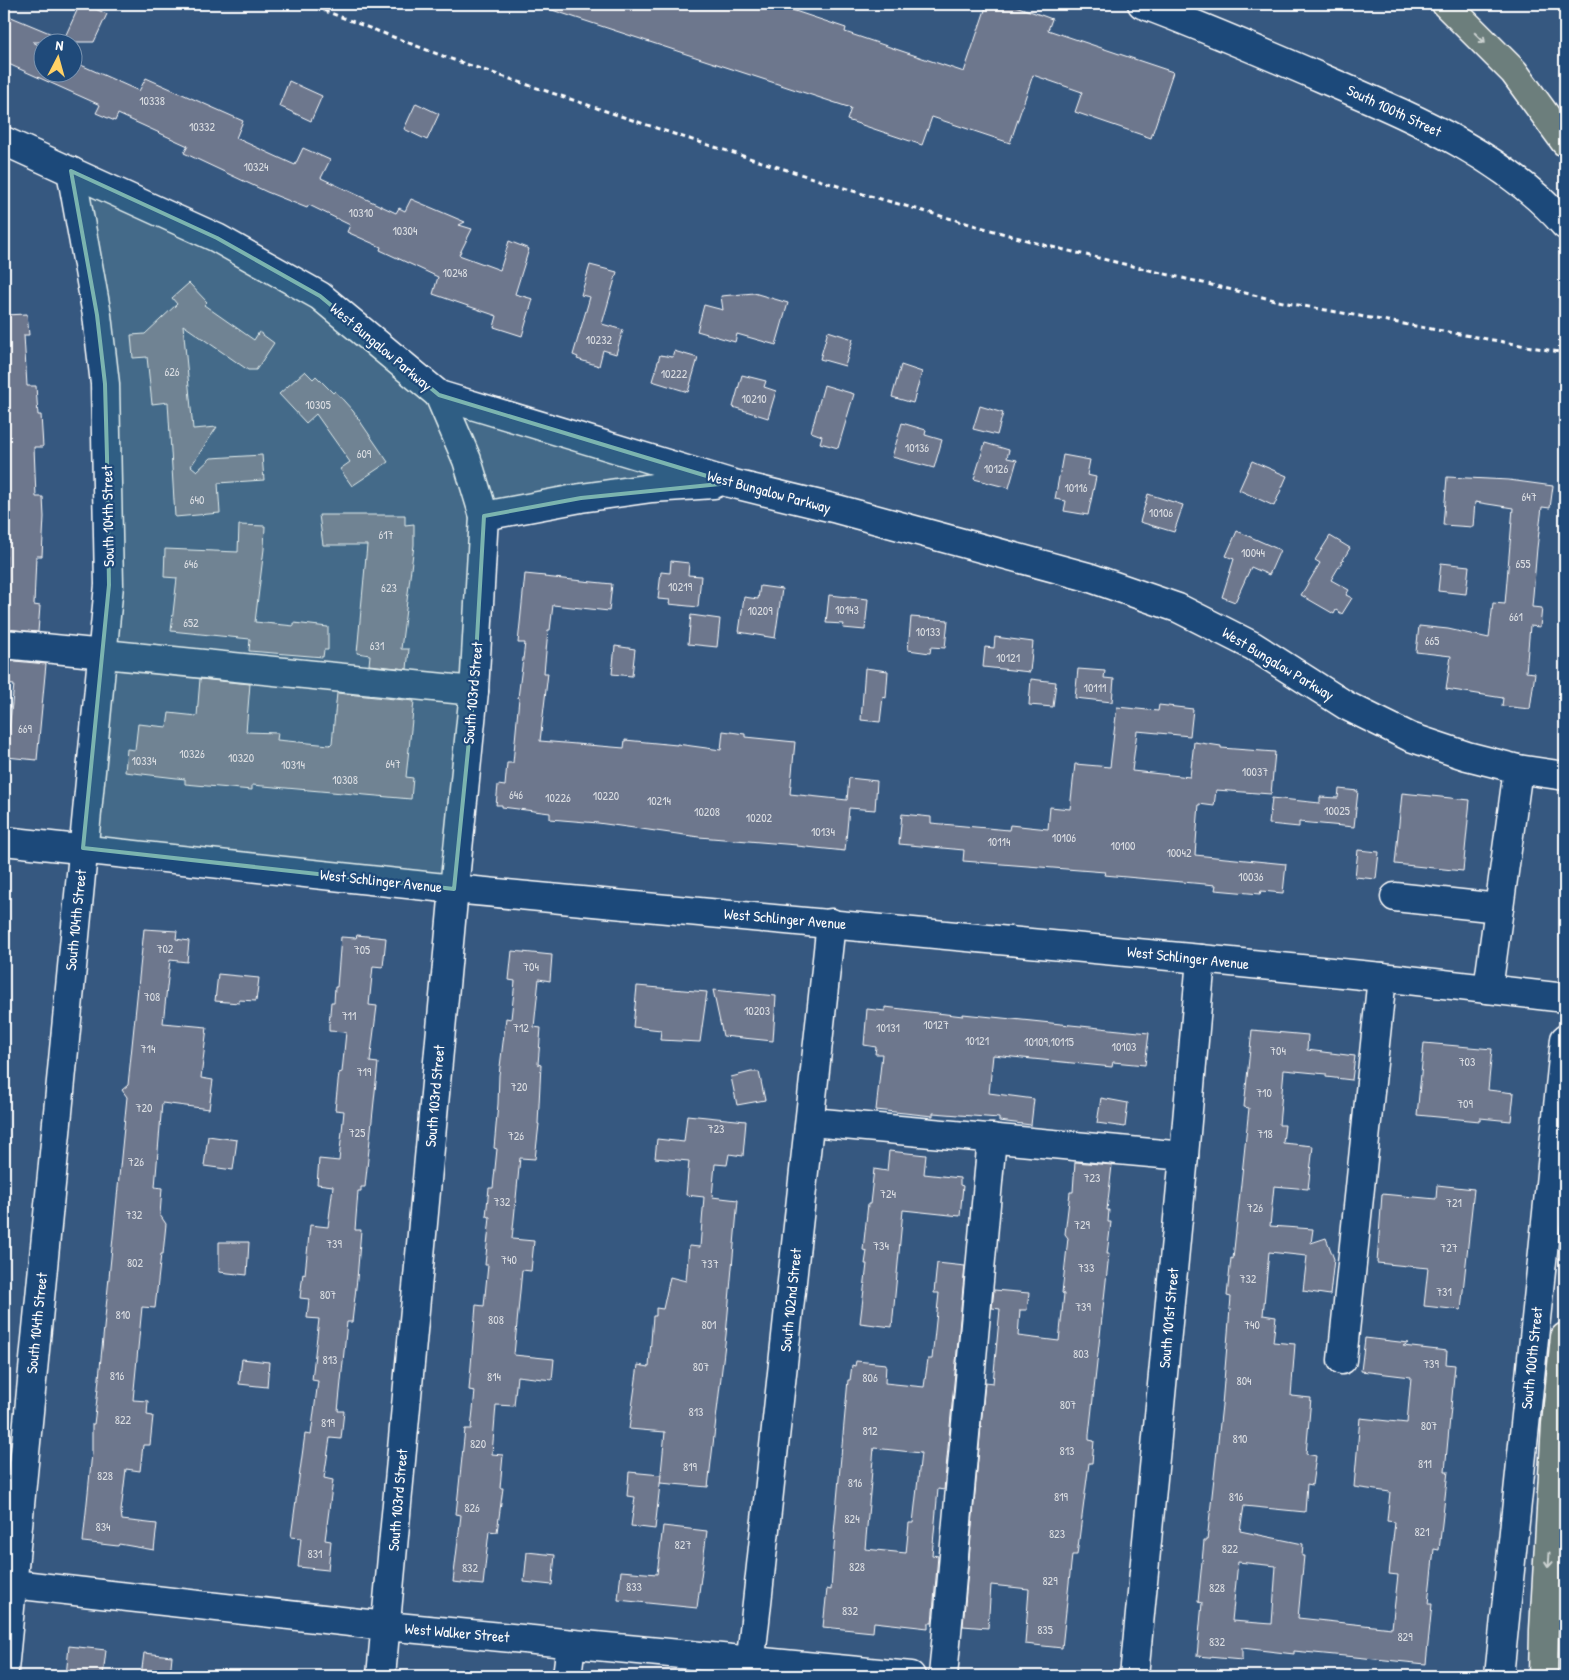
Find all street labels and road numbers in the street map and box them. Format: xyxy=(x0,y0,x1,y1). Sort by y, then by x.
street label: South 100th Street xyxy=(1343,79,1446,142)
street label: West Bungalow Parkway xyxy=(326,298,437,396)
street label: South 104th Street xyxy=(96,464,119,567)
street label: West Bungalow Parkway xyxy=(705,465,833,518)
street label: West Bungalow Parkway xyxy=(1218,622,1338,705)
street label: South 103rd Street xyxy=(458,640,488,745)
street label: West Schlinger Avenue xyxy=(319,864,443,897)
street label: South 104th Street xyxy=(60,868,91,972)
street label: West Schlinger Avenue xyxy=(723,903,847,934)
street label: West Schlinger Avenue xyxy=(1126,941,1250,974)
street label: South 103rd Street xyxy=(420,1043,450,1148)
street label: South 102nd Street xyxy=(775,1246,806,1353)
street label: South 101st Street xyxy=(1154,1266,1183,1369)
street label: South 104th Street xyxy=(21,1271,52,1375)
street label: South 100th Street xyxy=(1516,1305,1547,1410)
street label: South 103rd Street xyxy=(383,1447,413,1552)
street label: West Walker Street xyxy=(404,1617,511,1648)

